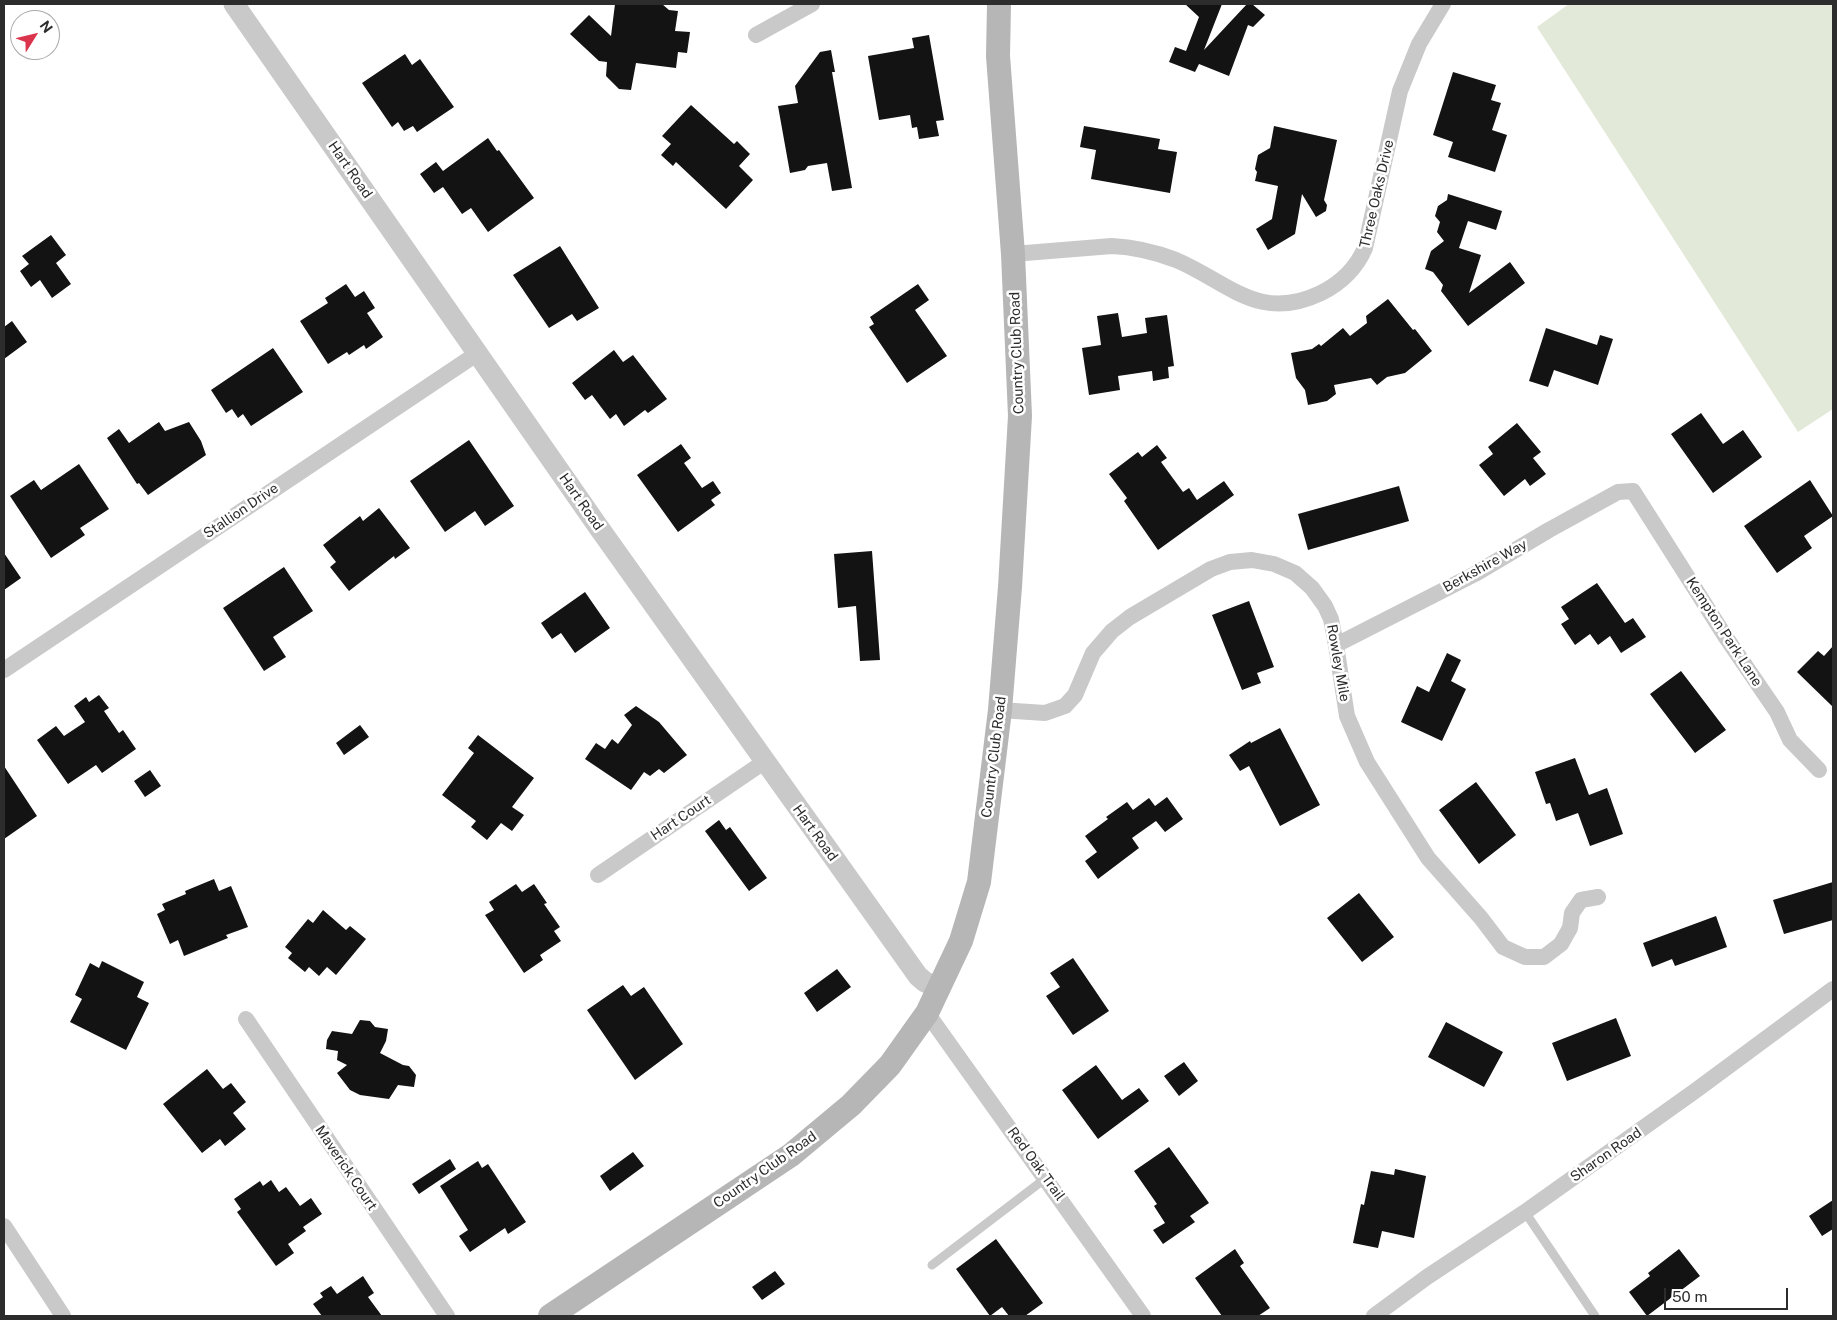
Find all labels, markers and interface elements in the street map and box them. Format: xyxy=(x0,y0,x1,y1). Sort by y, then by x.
north arrow xyxy=(10,10,60,60)
text: N xyxy=(37,18,56,36)
street label: Hart Road xyxy=(324,138,376,202)
street label: Three Oaks Drive xyxy=(1356,138,1398,250)
street label: Country Club Road xyxy=(1006,292,1028,414)
street label: Hart Road xyxy=(555,470,607,534)
street label: Stallion Drive xyxy=(200,480,282,542)
street label: Berkshire Way xyxy=(1440,536,1530,596)
street label: Kempton Park Lane xyxy=(1682,574,1766,690)
street label: Rowley Mile xyxy=(1323,623,1353,703)
street label: Country Club Road xyxy=(978,695,1010,819)
street label: Hart Court xyxy=(648,792,714,844)
street label: Hart Road xyxy=(789,801,841,865)
street label: Maverick Court xyxy=(311,1122,381,1214)
street label: Red Oak Trail xyxy=(1004,1124,1068,1204)
street label: Sharon Road xyxy=(1567,1124,1645,1186)
street label: Country Club Road xyxy=(710,1128,820,1212)
scale bar xyxy=(1667,1278,1791,1310)
text: 50 m xyxy=(1672,1288,1707,1305)

